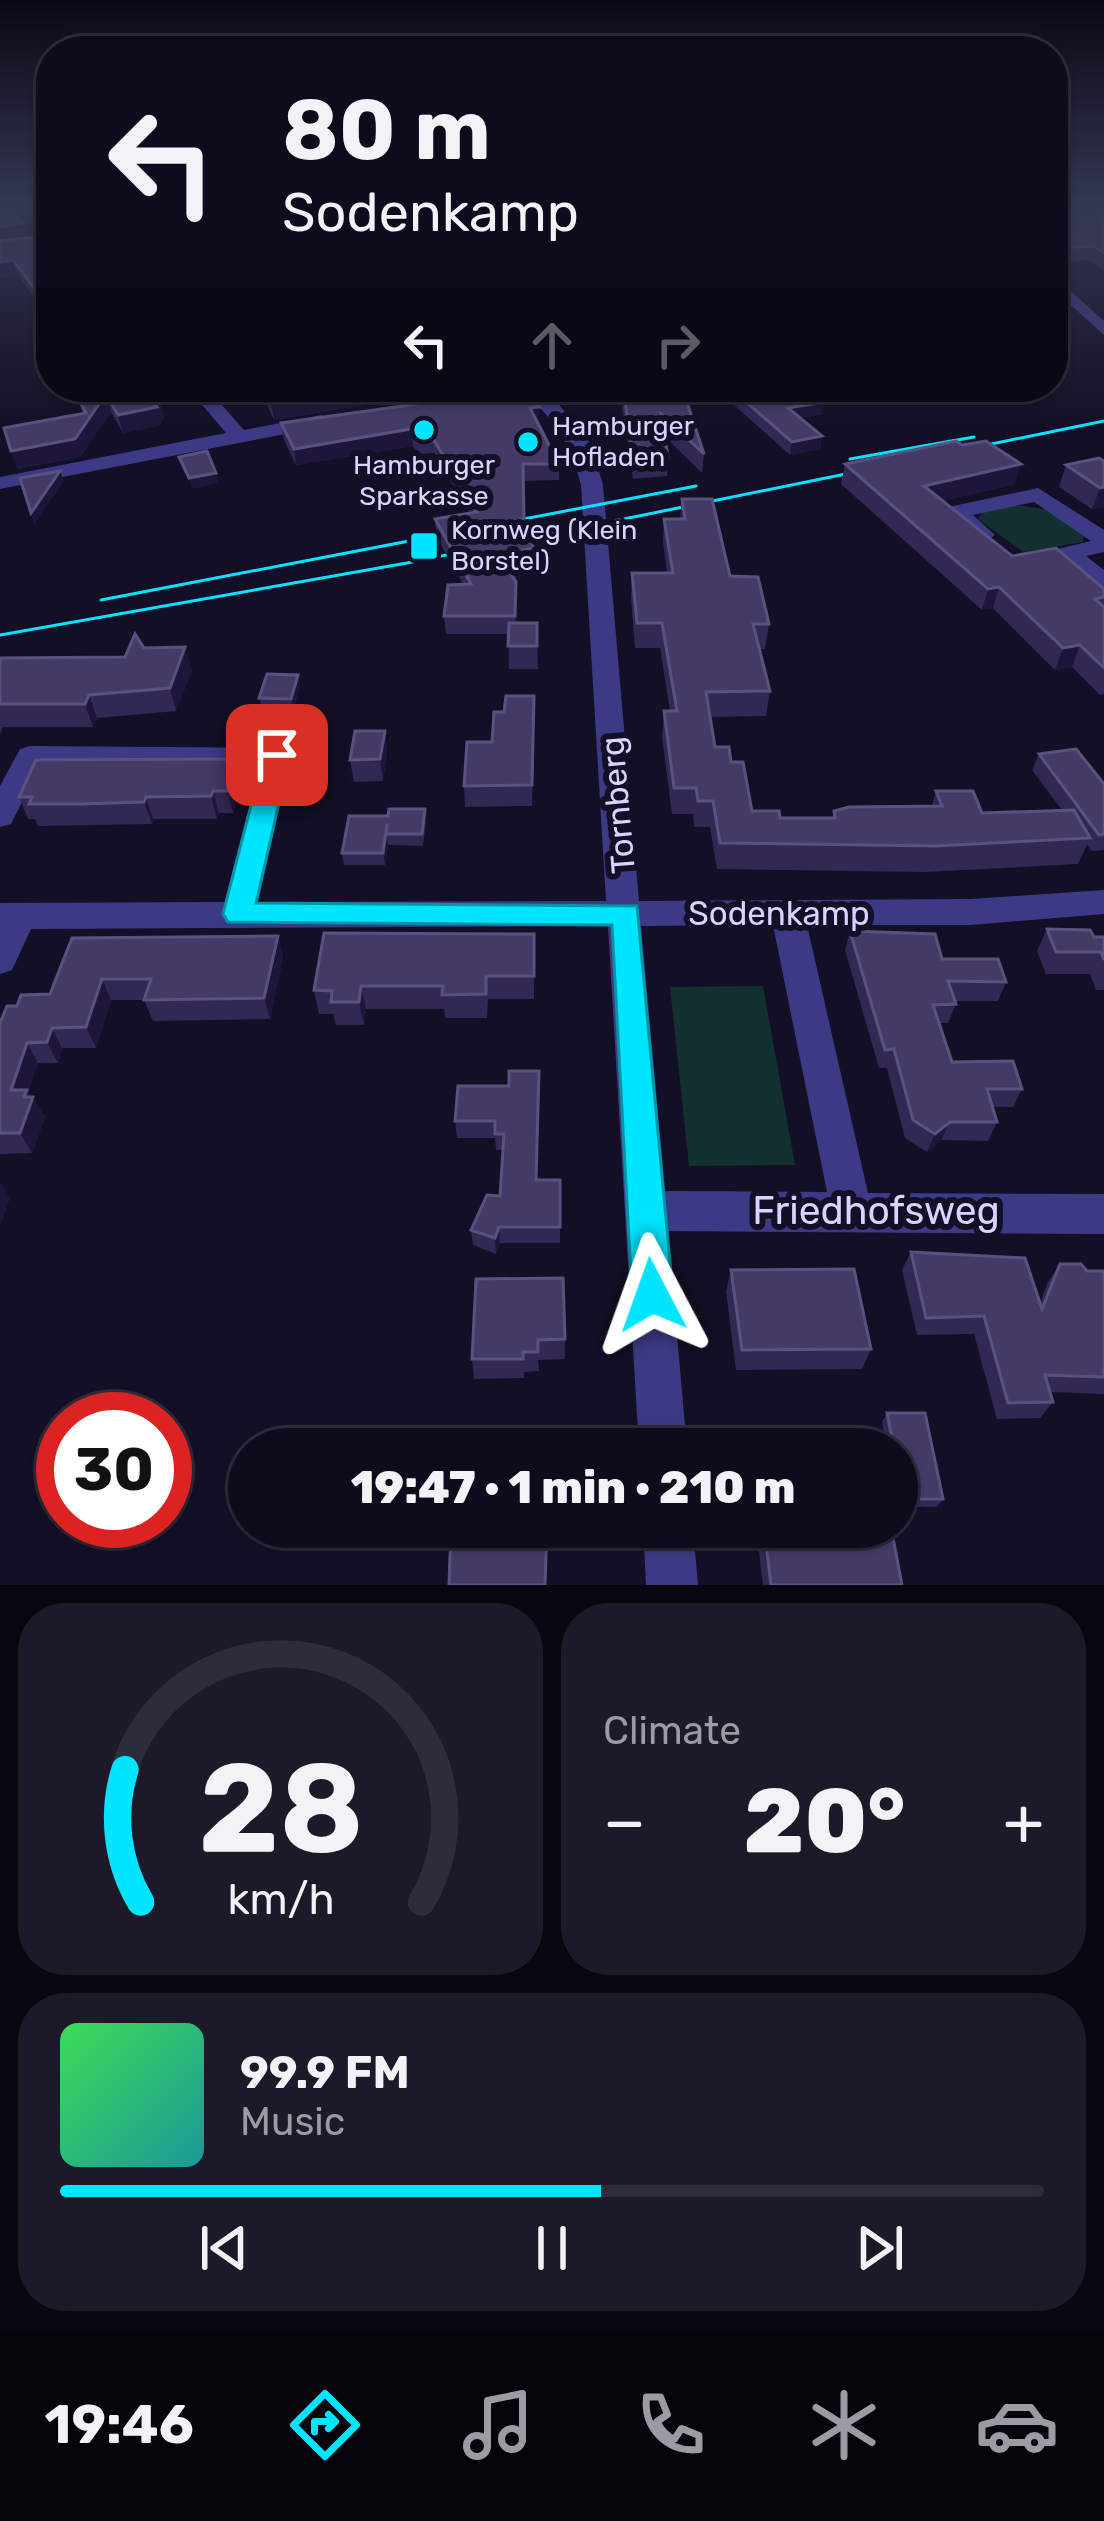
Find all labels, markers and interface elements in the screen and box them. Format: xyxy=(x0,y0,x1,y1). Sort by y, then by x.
text: 80 m xyxy=(282,80,491,180)
icon: left xyxy=(84,84,240,240)
text: Sodenkamp xyxy=(282,181,579,245)
icon: left xyxy=(393,312,459,378)
icon: ahead xyxy=(519,312,585,378)
icon: right xyxy=(645,312,711,378)
place label: Hamburger Hofladen xyxy=(552,410,694,473)
marker: Hamburger Sparkasse xyxy=(411,417,437,443)
marker: Hamburger Hofladen xyxy=(515,429,541,455)
place label: Hamburger Sparkasse xyxy=(353,449,495,512)
place label: Kornweg (Klein Borstel) xyxy=(451,514,637,577)
marker: Kornweg (Klein Borstel) xyxy=(408,530,440,562)
pin xyxy=(226,704,328,806)
icon: arrive xyxy=(244,722,310,788)
street label: Tornberg xyxy=(592,735,643,875)
street label: Sodenkamp xyxy=(688,894,870,933)
street label: Friedhofsweg xyxy=(752,1188,1000,1234)
position arrow xyxy=(589,1232,715,1358)
speed limit sign: 30 xyxy=(36,1392,192,1548)
text: 19:47 · 1 min · 210 m xyxy=(351,1461,795,1514)
text: Climate xyxy=(603,1708,741,1754)
text: 28 xyxy=(198,1734,363,1882)
text: 20° xyxy=(744,1768,905,1875)
text: − xyxy=(603,1782,646,1861)
text: + xyxy=(1003,1782,1044,1861)
text: km/h xyxy=(227,1874,334,1925)
text: 99.9 FM xyxy=(240,2046,410,2099)
text: Music xyxy=(240,2099,345,2145)
icon: previous xyxy=(191,2215,257,2281)
icon: pause xyxy=(519,2215,585,2281)
icon: next xyxy=(847,2215,913,2281)
icon: directions xyxy=(283,2383,367,2467)
icon: music xyxy=(456,2383,540,2467)
icon: phone xyxy=(629,2383,713,2467)
icon: climate xyxy=(802,2383,886,2467)
icon: car xyxy=(975,2383,1059,2467)
text: 19:46 xyxy=(45,2393,194,2457)

